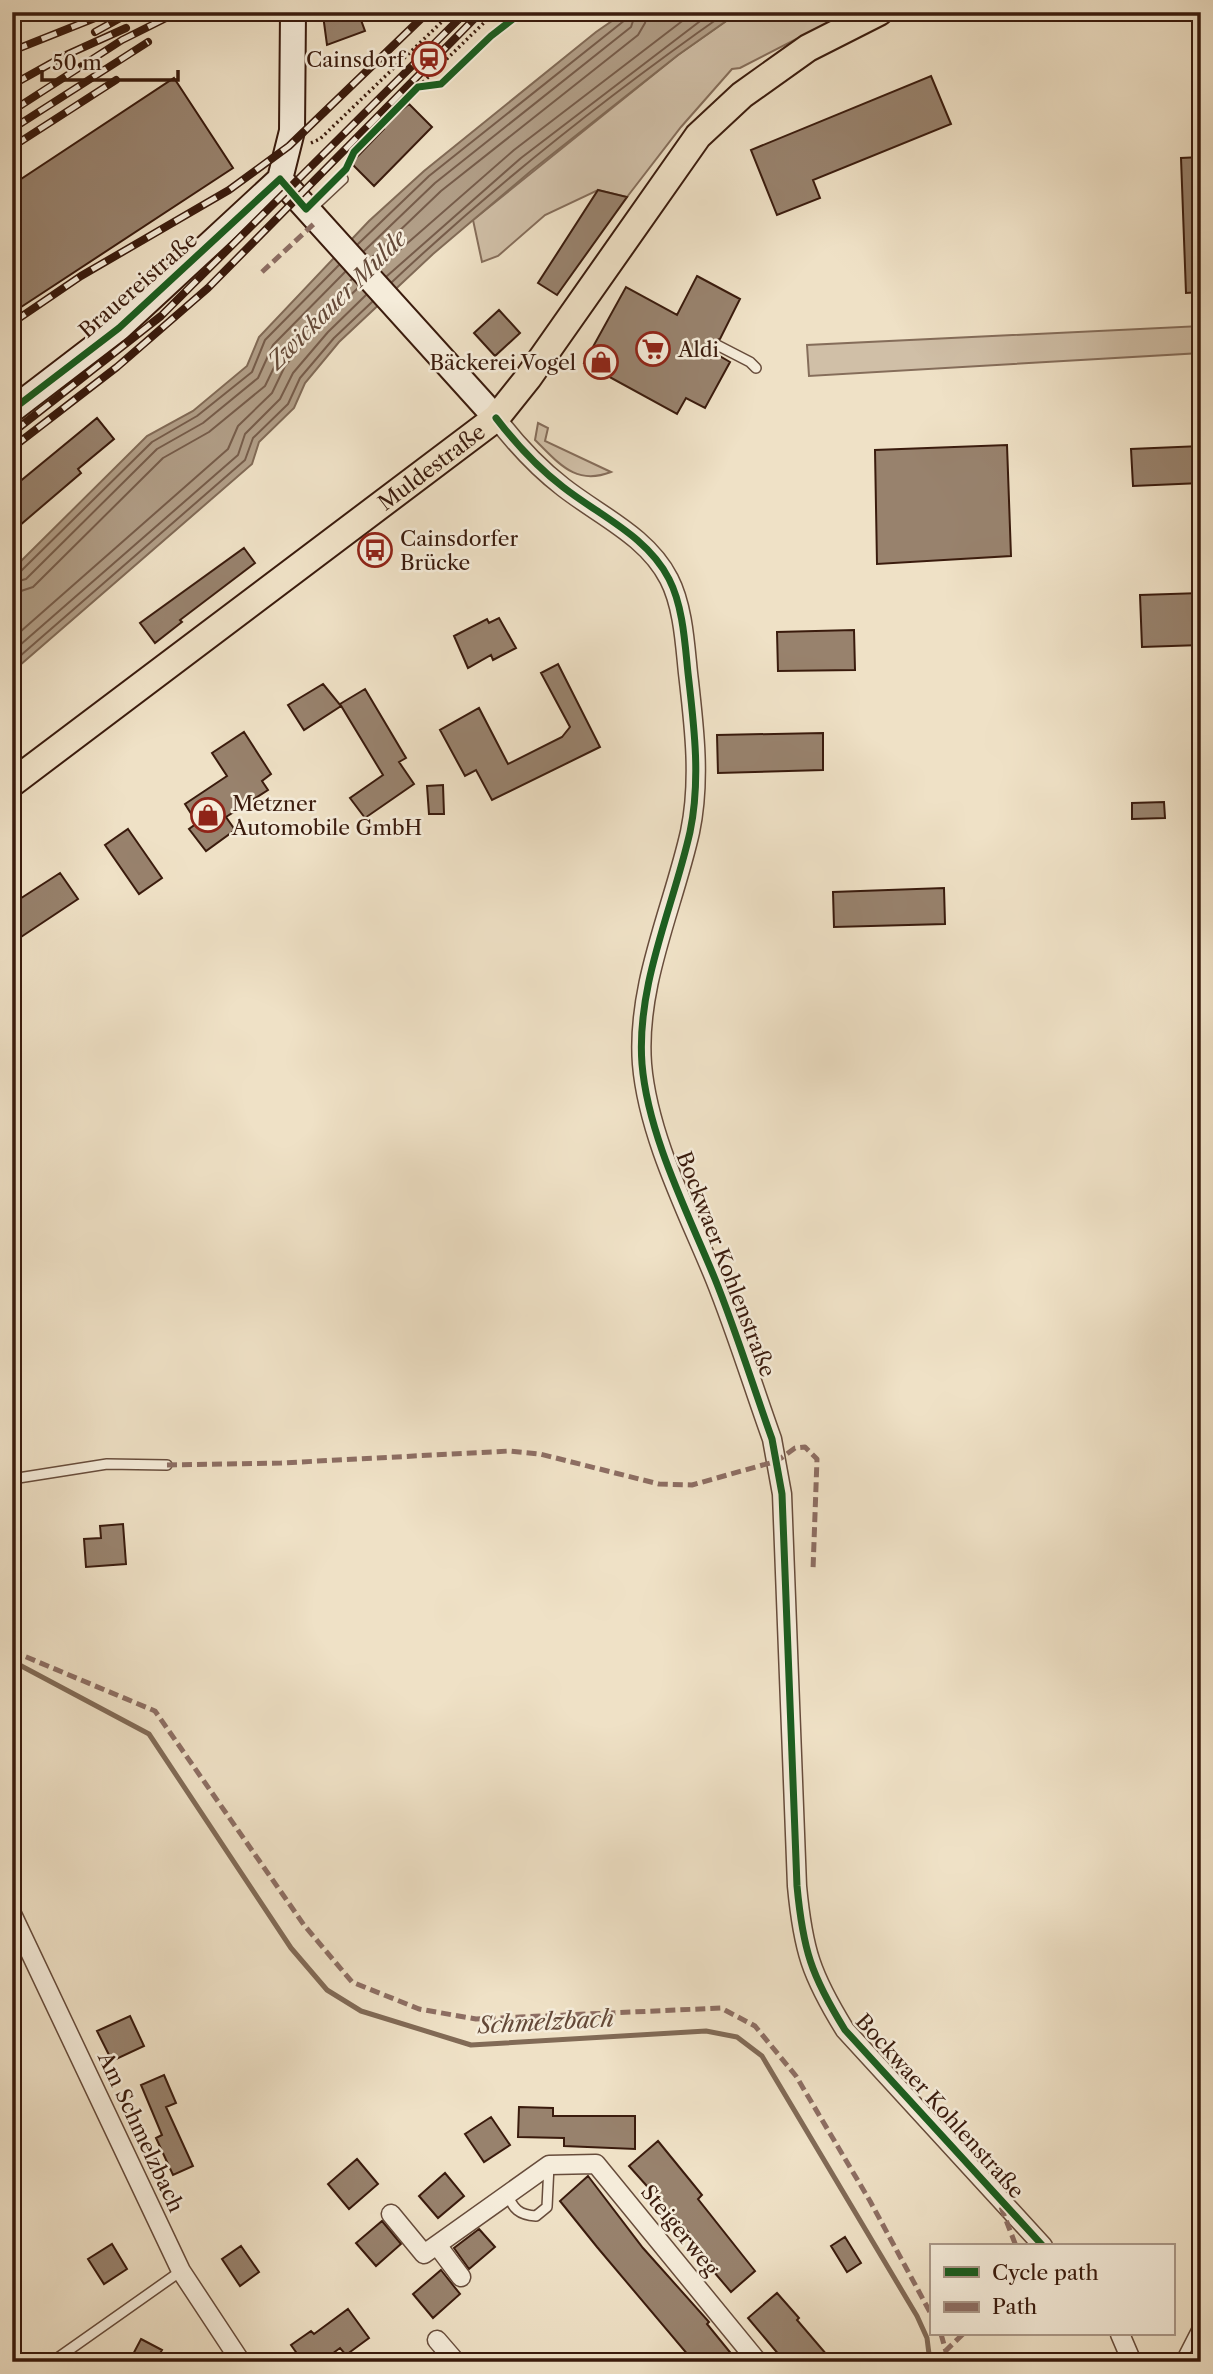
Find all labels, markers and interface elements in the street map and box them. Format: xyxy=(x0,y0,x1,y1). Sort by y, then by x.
scale bar xyxy=(42,38,178,82)
station icon: Cainsdorf xyxy=(410,40,448,78)
place label: Cainsdorf xyxy=(306,47,406,72)
text: 50 m xyxy=(52,50,102,75)
water label: Zwickauer Mulde xyxy=(261,224,413,376)
street label: Brauereistraße xyxy=(74,227,202,343)
supermarket icon: Aldi xyxy=(634,330,672,368)
place label: Aldi xyxy=(677,337,719,362)
shop icon: Bäckerei Vogel xyxy=(582,343,620,381)
place label: Bäckerei Vogel xyxy=(429,350,576,375)
street label: Muldestraße xyxy=(373,419,490,515)
place label: Cainsdorfer Brücke xyxy=(400,526,518,575)
bus stop icon: Cainsdorfer Brücke xyxy=(356,531,394,569)
place label: Metzner Automobile GmbH xyxy=(231,791,422,840)
shop icon: Metzner Automobile GmbH xyxy=(189,796,227,834)
street label: Bockwaer Kohlenstraße xyxy=(671,1148,781,1380)
water label: Schmelzbach xyxy=(475,2004,615,2040)
street label: Bockwaer Kohlenstraße xyxy=(851,2009,1029,2203)
street label: Am Schmelzbach xyxy=(93,2047,189,2216)
street label: Steigerweg xyxy=(636,2180,725,2281)
legend xyxy=(930,2244,1174,2336)
text: Cycle path xyxy=(992,2260,1099,2285)
text: Path xyxy=(992,2294,1037,2319)

